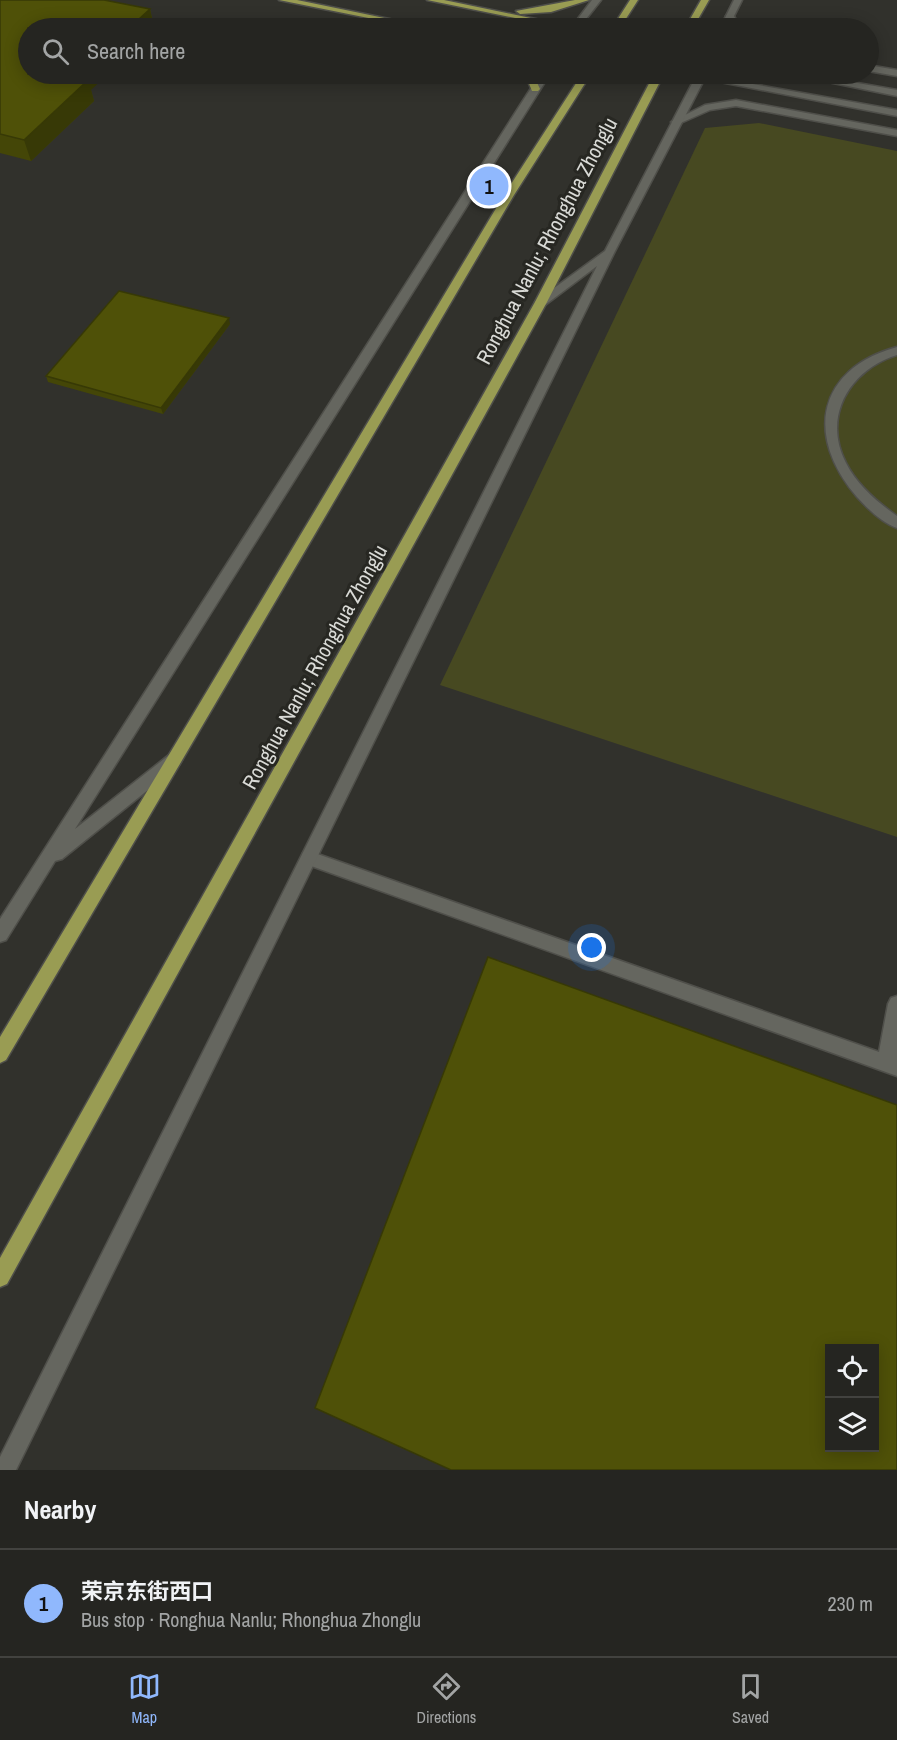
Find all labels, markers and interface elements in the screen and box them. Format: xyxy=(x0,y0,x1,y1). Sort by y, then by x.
search box xyxy=(18,18,879,84)
icon: search xyxy=(39,35,72,68)
text: Search here xyxy=(87,36,185,66)
street label: Ronghua Nanlu; Rhonghua Zhonglu xyxy=(469,112,624,369)
pin: 1 xyxy=(470,164,508,208)
street label: Ronghua Nanlu; Rhonghua Zhonglu xyxy=(235,539,394,794)
your location xyxy=(577,933,606,962)
map controls xyxy=(825,1344,879,1452)
button: locate xyxy=(825,1344,879,1398)
button: layers xyxy=(825,1398,879,1452)
text: Nearby xyxy=(24,1492,96,1527)
text: 荣京东街西口 xyxy=(81,1576,213,1606)
text: 1 xyxy=(39,1590,48,1617)
text: 230 m xyxy=(827,1590,873,1617)
text: Bus stop · Ronghua Nanlu; Rhonghua Zhonglu xyxy=(81,1606,421,1633)
tab: Map xyxy=(128,1670,161,1728)
tab: Directions xyxy=(416,1670,476,1728)
tab: Saved xyxy=(732,1670,769,1728)

